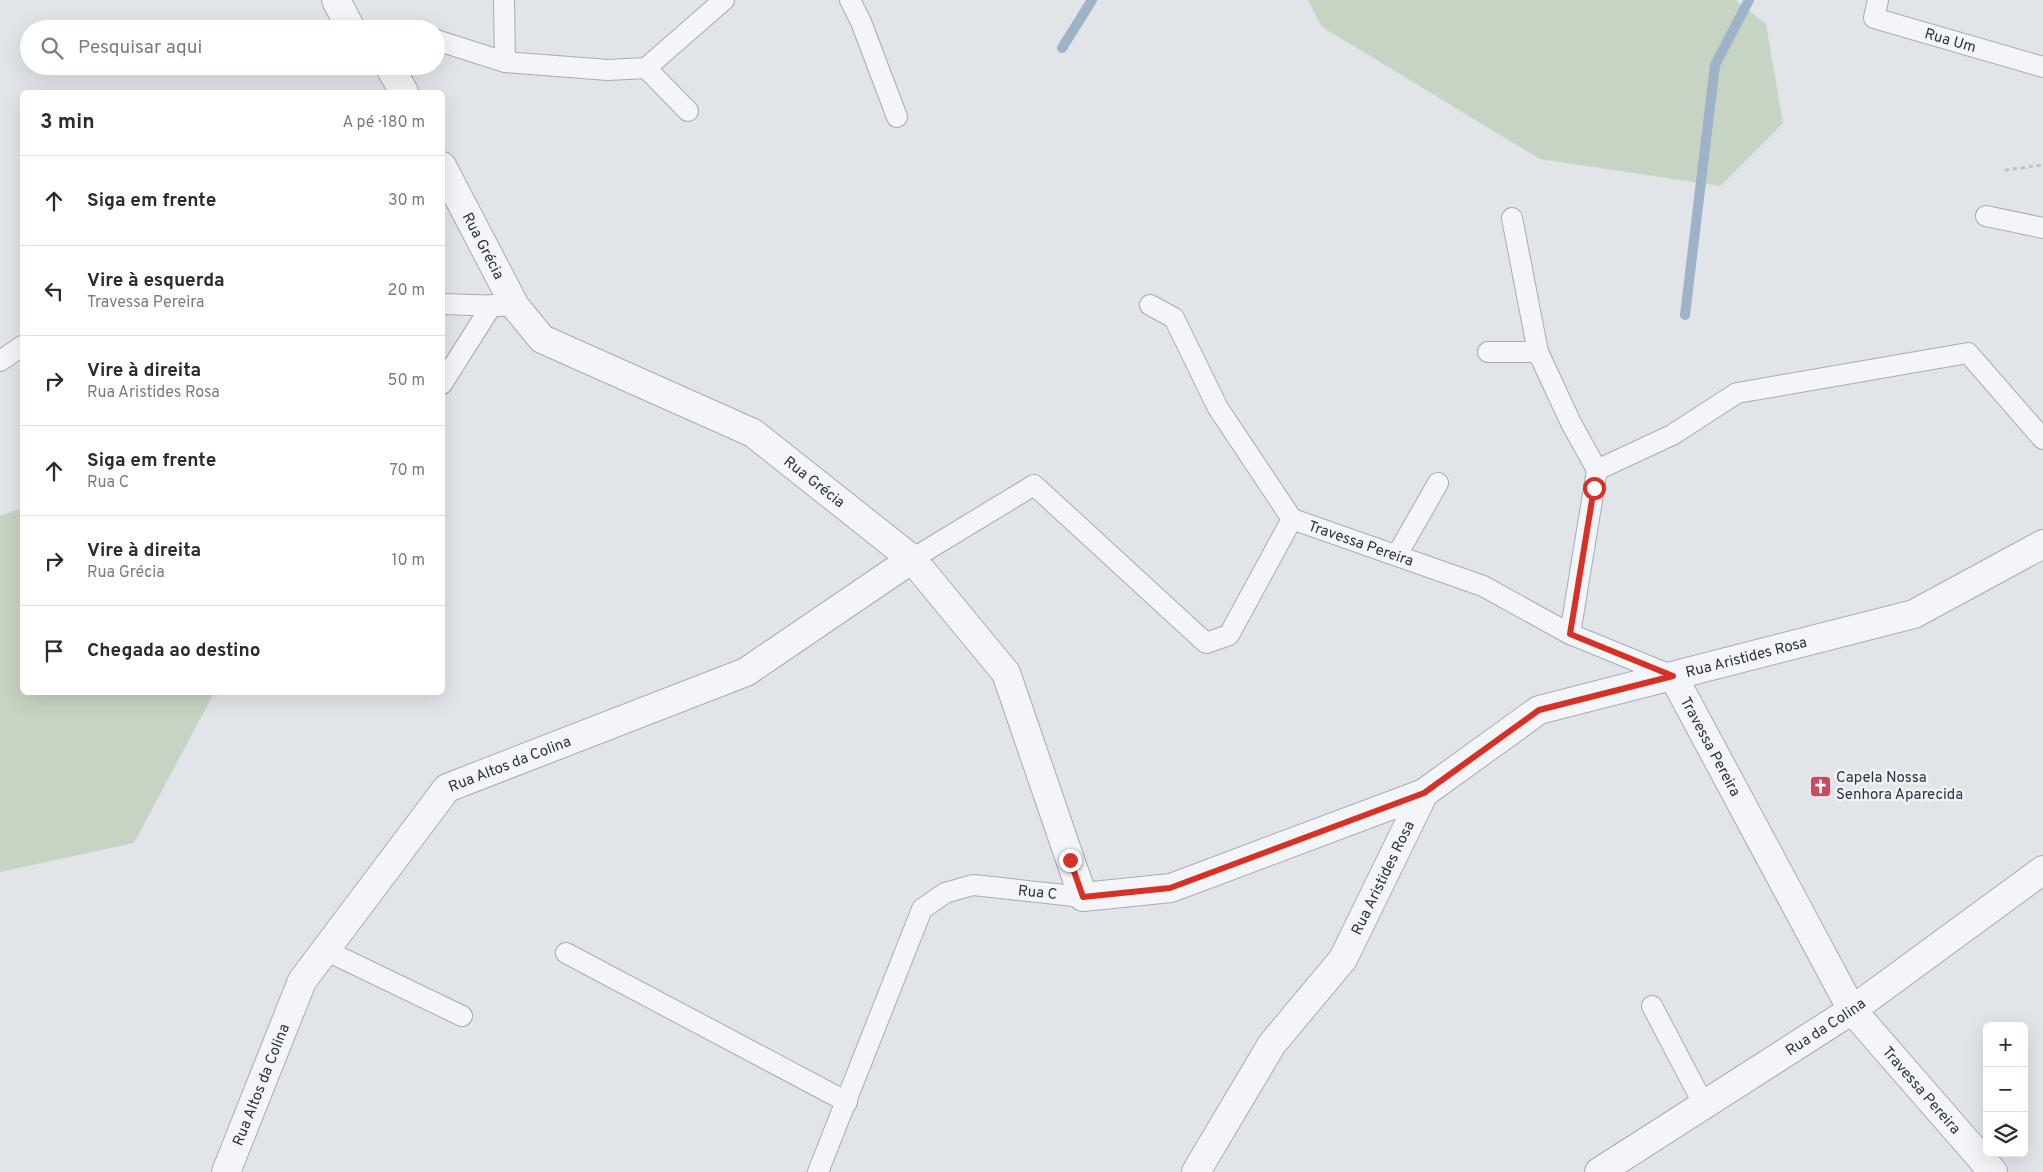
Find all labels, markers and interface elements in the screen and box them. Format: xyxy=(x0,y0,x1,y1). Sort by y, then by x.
search box xyxy=(20,20,445,75)
street label: Rua Um xyxy=(1922,25,1978,58)
icon: search xyxy=(38,34,66,62)
text: Pesquisar aqui xyxy=(78,36,202,60)
text: 3 min xyxy=(40,109,95,136)
text: A pé · 180 m xyxy=(342,113,425,133)
icon: ahead xyxy=(40,187,68,215)
text: Siga em frente xyxy=(87,189,216,213)
text: 30 m xyxy=(388,191,425,211)
street label: Rua Grécia xyxy=(457,210,508,283)
text: Vire à esquerda xyxy=(87,269,225,293)
icon: left xyxy=(40,277,68,305)
text: 20 m xyxy=(388,281,425,301)
text: Travessa Pereira xyxy=(87,293,205,313)
text: Vire à direita xyxy=(87,359,201,383)
icon: right xyxy=(40,367,68,395)
text: 50 m xyxy=(388,371,425,391)
text: Rua Aristides Rosa xyxy=(87,383,220,403)
text: Siga em frente xyxy=(87,449,216,473)
street label: Rua Grécia xyxy=(779,453,848,513)
icon: ahead xyxy=(40,457,68,485)
text: 70 m xyxy=(390,461,425,481)
text: Rua C xyxy=(87,473,129,493)
route start xyxy=(1583,477,1606,500)
street label: Travessa Pereira xyxy=(1305,517,1416,572)
text: Vire à direita xyxy=(87,539,201,563)
icon: right xyxy=(40,547,68,575)
text: 10 m xyxy=(391,551,425,571)
text: Rua Grécia xyxy=(87,563,165,583)
street label: Rua Aristides Rosa xyxy=(1684,634,1809,683)
icon: arrive xyxy=(40,637,68,665)
text: Chegada ao destino xyxy=(87,639,261,663)
street label: Travessa Pereira xyxy=(1675,694,1744,800)
street label: Rua Altos da Colina xyxy=(446,733,574,797)
place label: Capela Nossa Senhora Aparecida xyxy=(1836,769,1963,805)
church icon: Capela Nossa Senhora Aparecida xyxy=(1808,774,1832,798)
street label: Rua Aristides Rosa xyxy=(1348,818,1420,939)
route end xyxy=(1059,849,1082,872)
street label: Rua C xyxy=(1017,882,1058,905)
street label: Rua da Colina xyxy=(1783,995,1870,1061)
street label: Rua Altos da Colina xyxy=(229,1021,295,1149)
map controls xyxy=(1983,1022,2028,1157)
button: + xyxy=(1983,1022,2028,1067)
street label: Travessa Pereira xyxy=(1877,1043,1964,1139)
button: − xyxy=(1983,1067,2028,1112)
button: layers xyxy=(1983,1112,2028,1157)

